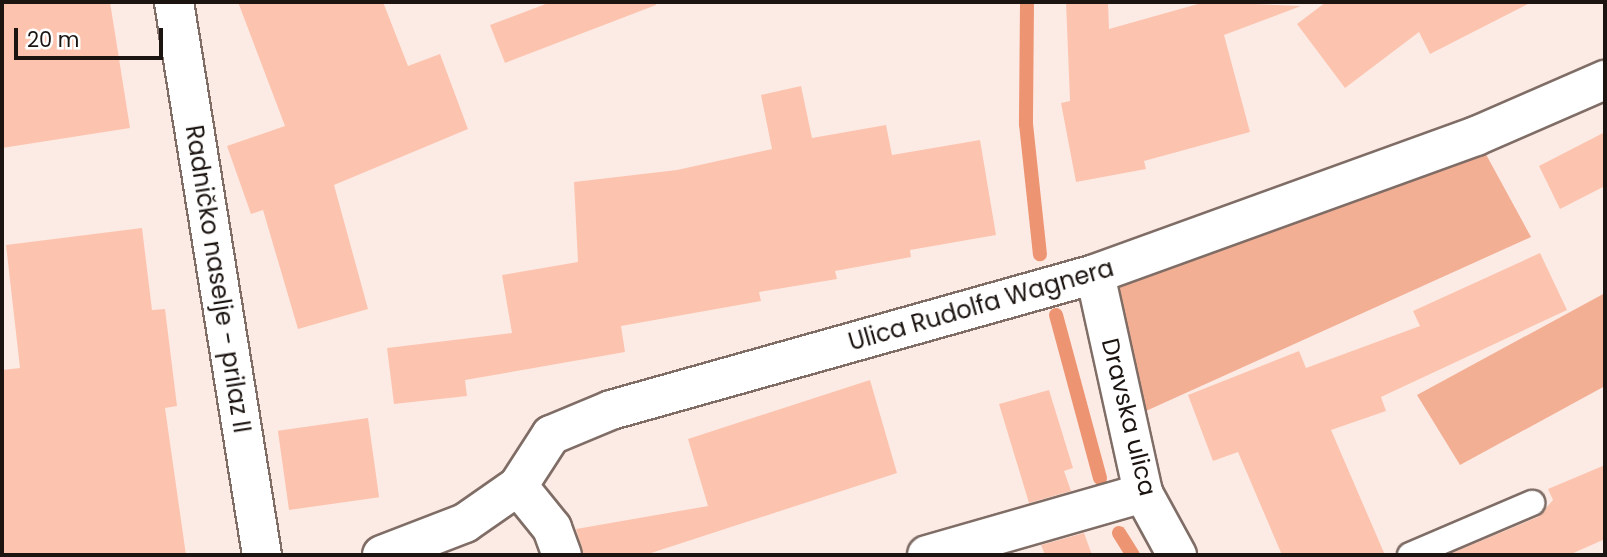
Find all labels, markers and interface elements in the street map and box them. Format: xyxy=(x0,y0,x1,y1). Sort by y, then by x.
scale bar xyxy=(18,14,166,58)
text: 20 m xyxy=(27,25,80,54)
street label: Radničko naselje - prilaz II xyxy=(179,123,257,435)
street label: Ulica Rudolfa Wagnera xyxy=(845,253,1117,357)
street label: Dravska ulica xyxy=(1096,335,1162,499)

